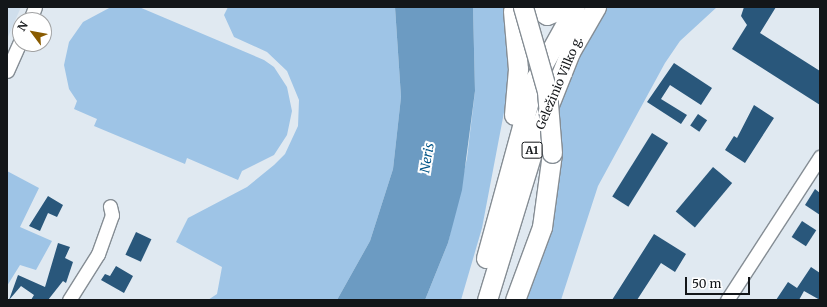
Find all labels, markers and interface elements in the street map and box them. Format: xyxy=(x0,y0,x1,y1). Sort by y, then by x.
north arrow xyxy=(12,12,52,52)
text: N xyxy=(14,19,31,34)
street label: Geležinio Vilko g. xyxy=(533,34,585,132)
road number: A1 xyxy=(521,141,543,159)
water label: Neris xyxy=(418,142,438,174)
scale bar xyxy=(687,269,752,295)
text: 50 m xyxy=(692,276,721,291)

